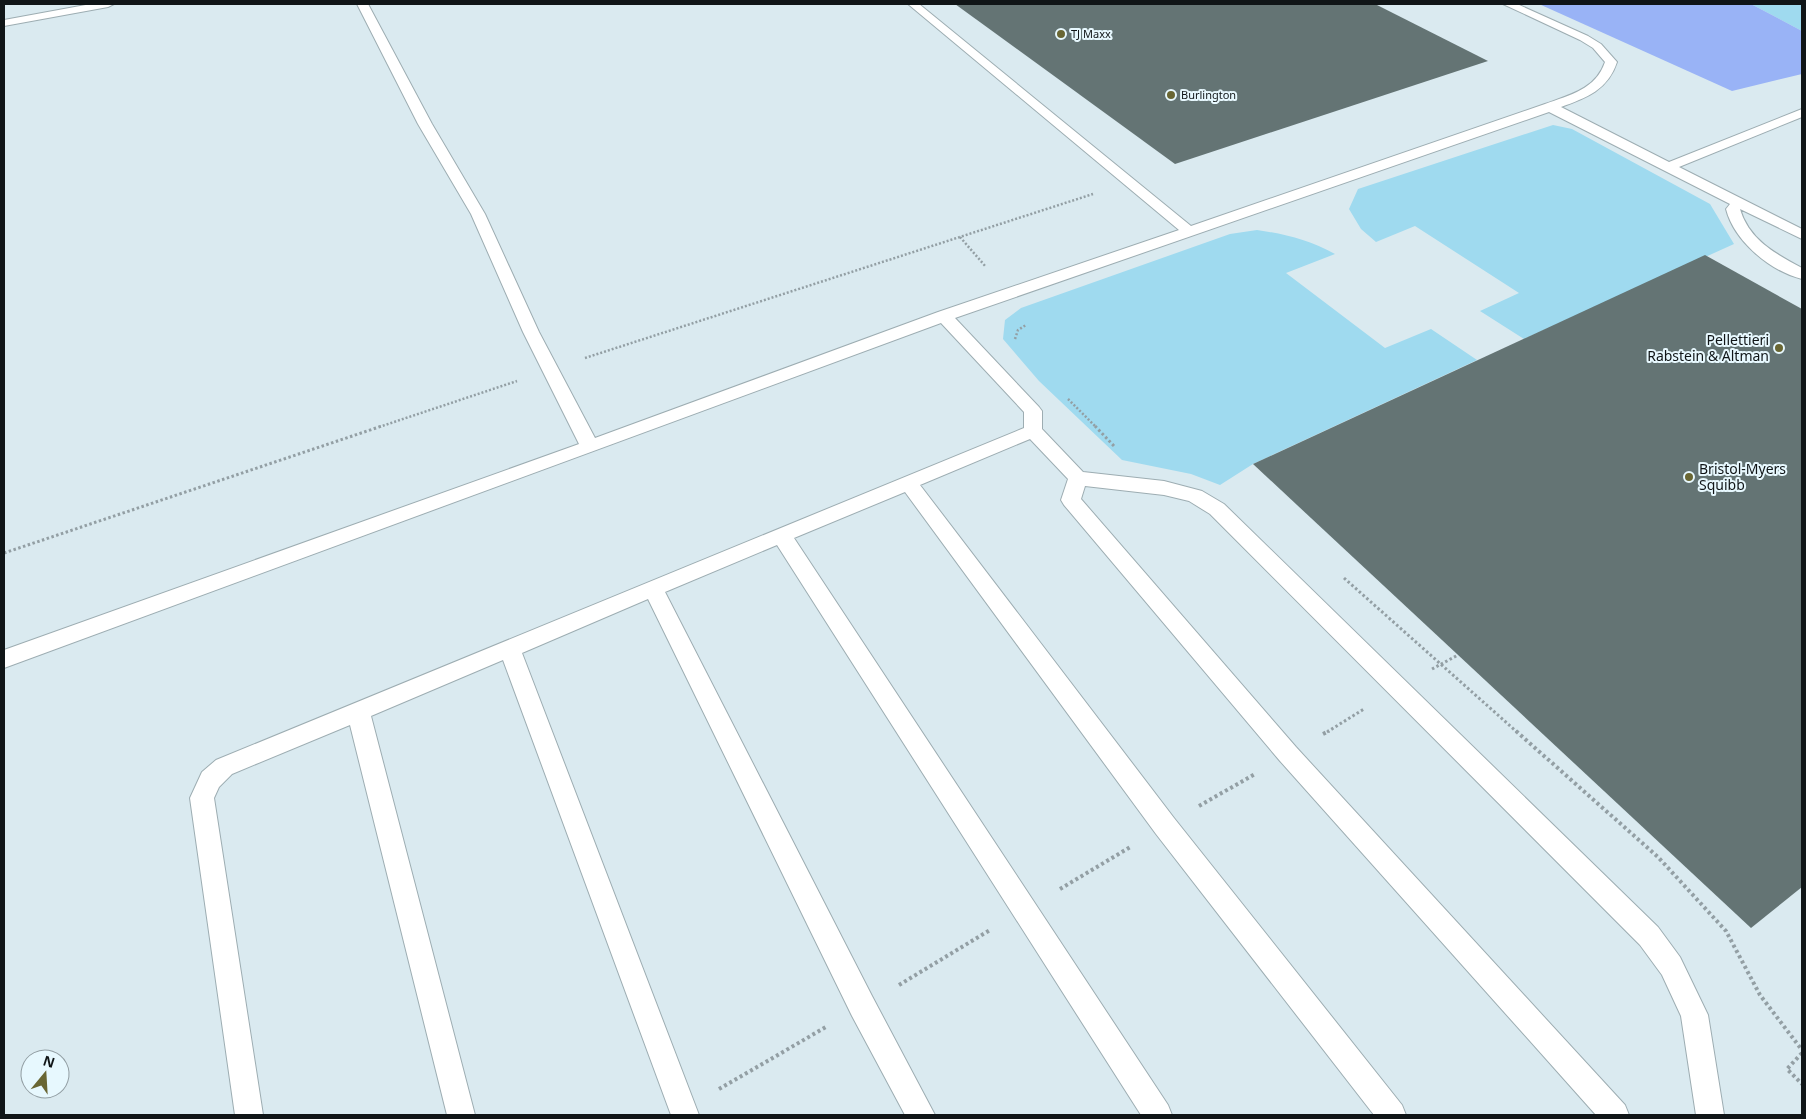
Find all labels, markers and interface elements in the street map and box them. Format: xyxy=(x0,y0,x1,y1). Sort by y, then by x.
place label: TJ Maxx xyxy=(1071,26,1111,41)
marker: TJ Maxx xyxy=(1055,28,1067,40)
place label: Burlington xyxy=(1181,87,1236,102)
marker: Burlington xyxy=(1165,89,1177,101)
place label: Pellettieri Rabstein & Altman xyxy=(1647,330,1769,365)
marker: Pellettieri Rabstein & Altman xyxy=(1773,342,1785,354)
place label: Bristol-Myers Squibb xyxy=(1699,459,1786,494)
marker: Bristol-Myers Squibb xyxy=(1683,471,1695,483)
north arrow xyxy=(20,1049,70,1099)
text: N xyxy=(41,1050,58,1072)

